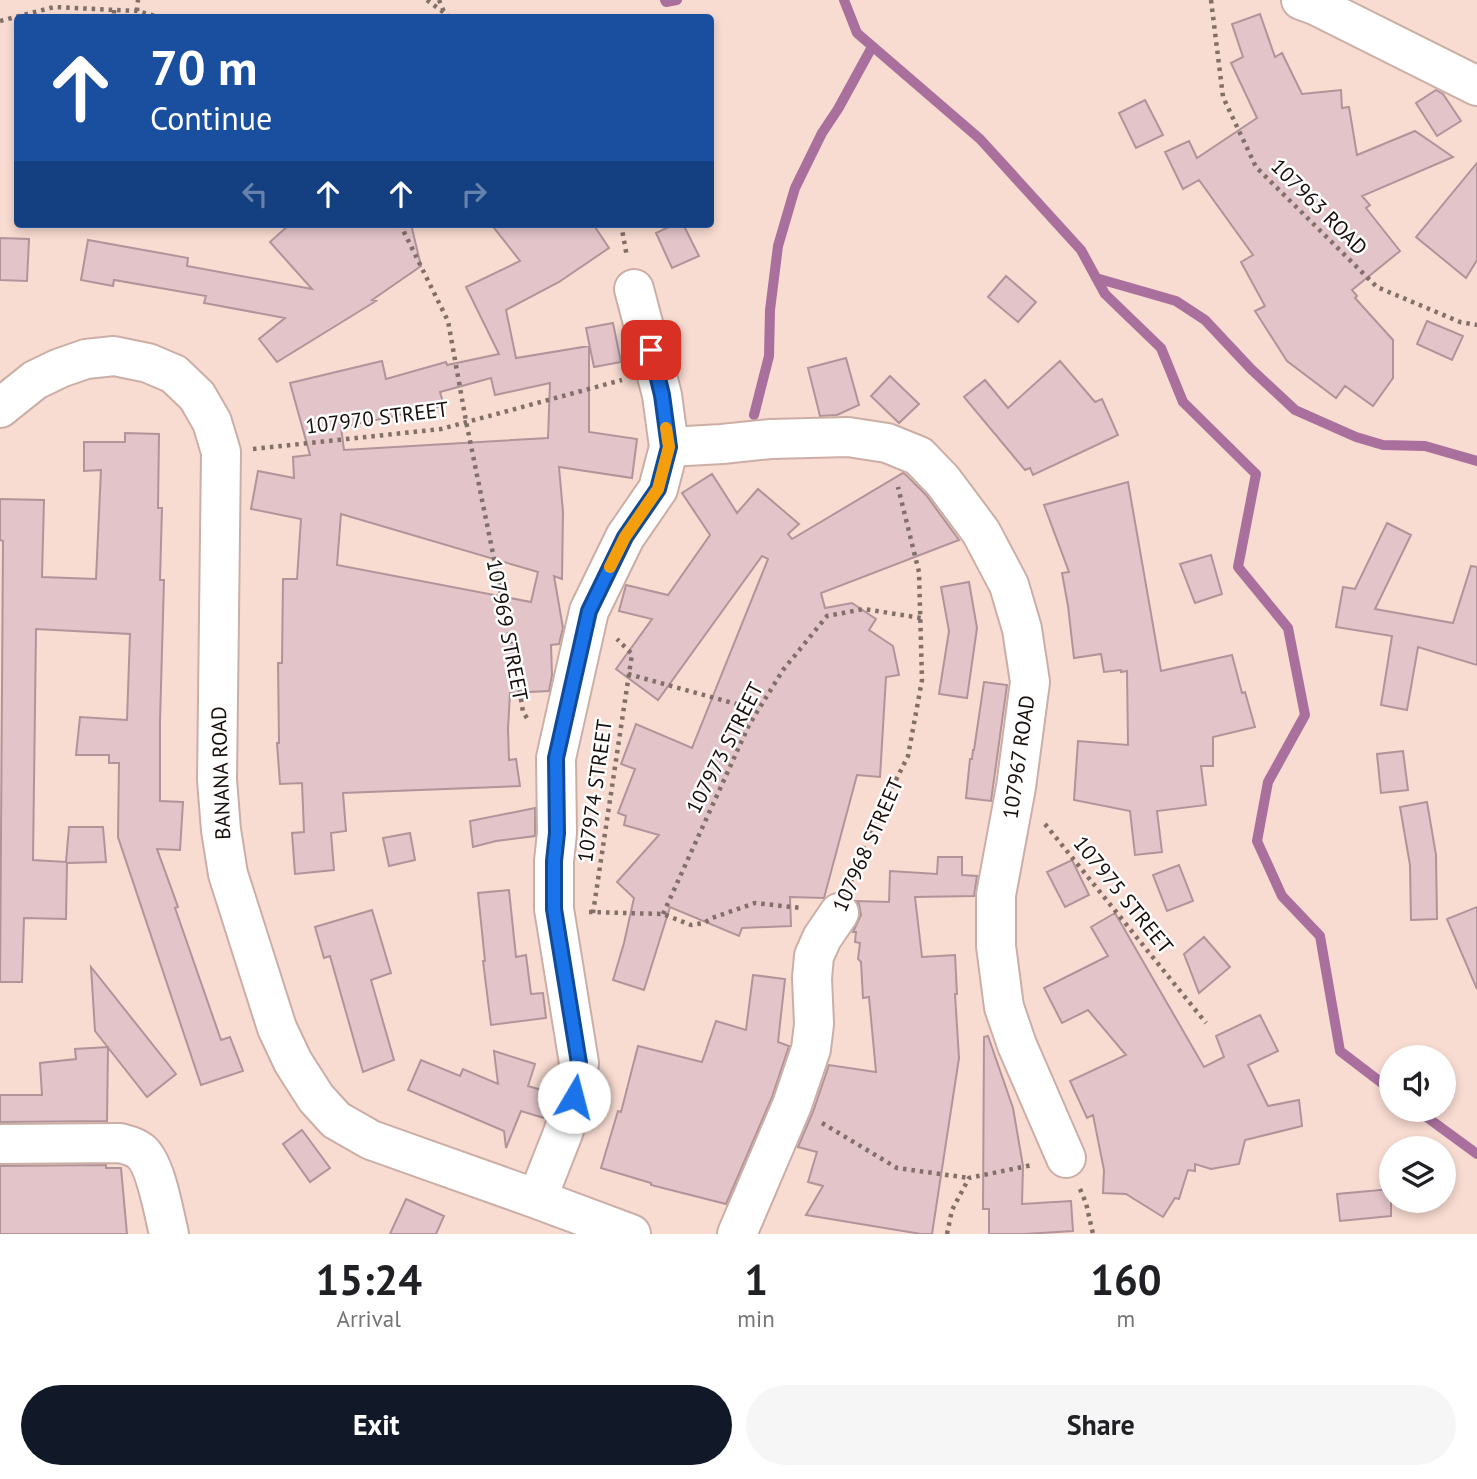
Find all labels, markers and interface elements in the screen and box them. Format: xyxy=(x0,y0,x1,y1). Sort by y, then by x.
text: 70 m xyxy=(150,35,257,99)
icon: ahead xyxy=(35,42,126,133)
text: Continue xyxy=(150,97,272,139)
street label: 107963 ROAD xyxy=(1265,153,1373,261)
icon: left xyxy=(236,175,274,213)
icon: ahead xyxy=(309,175,347,213)
icon: ahead xyxy=(382,175,420,213)
icon: right xyxy=(455,175,493,213)
pin xyxy=(621,320,681,380)
icon: arrive xyxy=(632,331,670,369)
street label: 107970 STREET xyxy=(304,395,450,440)
street label: 107969 STREET xyxy=(481,557,535,703)
street label: 107973 STREET xyxy=(680,677,769,818)
street label: 107967 ROAD xyxy=(996,693,1041,820)
street label: BANANA ROAD xyxy=(205,706,236,840)
street label: 107974 STREET xyxy=(571,718,618,864)
street label: 107968 STREET xyxy=(826,773,909,916)
street label: 107975 STREET xyxy=(1068,830,1179,959)
map controls xyxy=(1379,1045,1456,1213)
button: sound xyxy=(1379,1045,1456,1122)
position arrow xyxy=(537,1060,611,1134)
button: layers xyxy=(1379,1136,1456,1213)
text: 15:24 xyxy=(315,1252,422,1307)
text: 1 xyxy=(744,1252,768,1307)
text: 160 xyxy=(1090,1252,1162,1307)
text: Arrival xyxy=(336,1304,401,1333)
text: min xyxy=(737,1304,775,1333)
text: m xyxy=(1117,1304,1135,1333)
button: Exit xyxy=(21,1385,732,1465)
button: Share xyxy=(746,1385,1456,1465)

